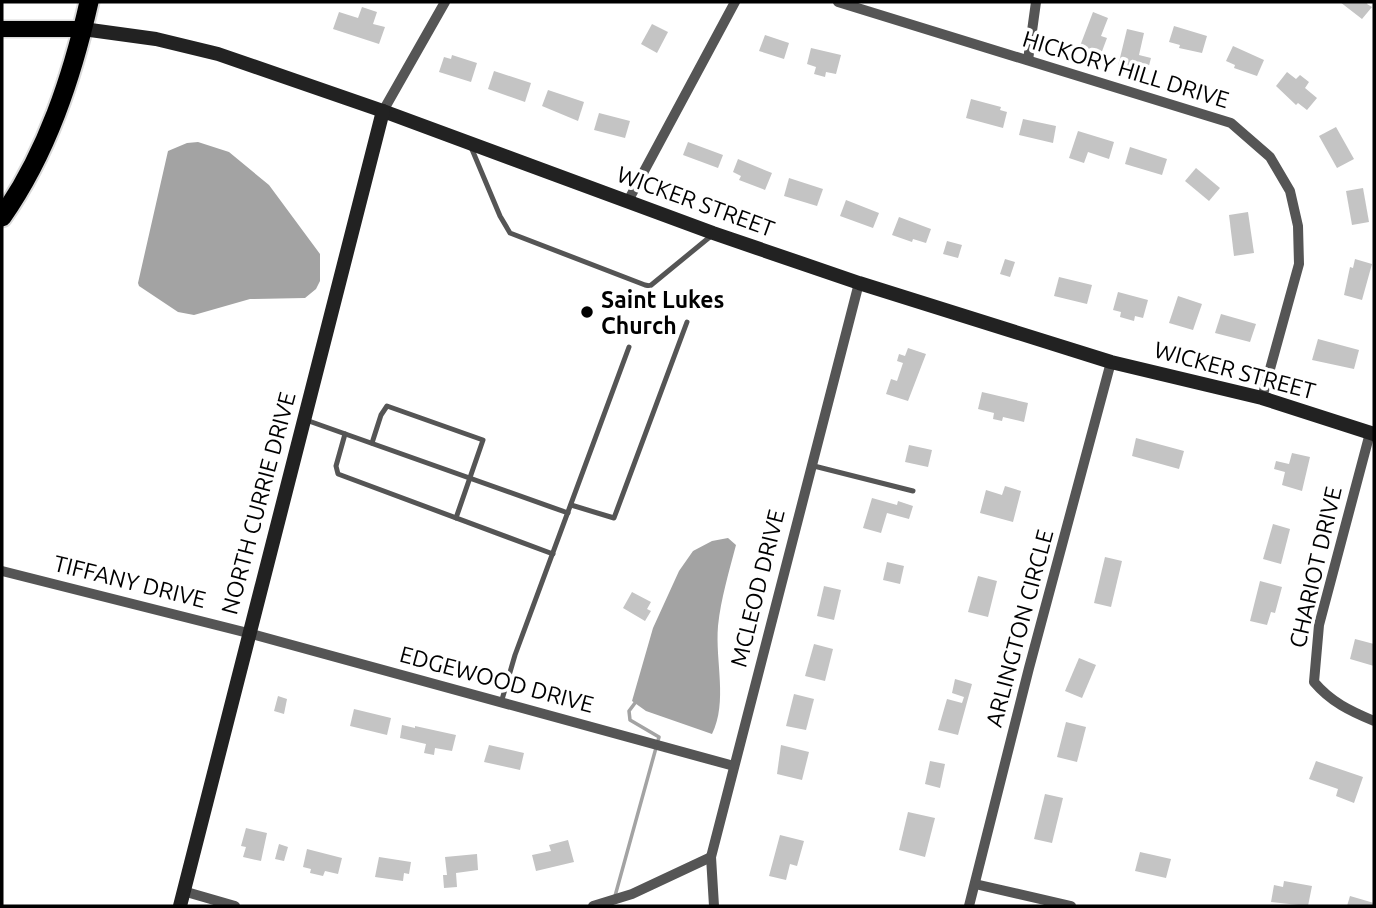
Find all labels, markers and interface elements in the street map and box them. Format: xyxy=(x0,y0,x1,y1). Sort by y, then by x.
street label: HICKORY HILL DRIVE xyxy=(1020,26,1232,112)
street label: WICKER STREET xyxy=(614,161,778,241)
place label: Saint Lukes Church xyxy=(601,287,724,338)
marker: Saint Lukes Church xyxy=(579,304,595,320)
street label: WICKER STREET xyxy=(1152,337,1318,404)
street label: NORTH CURRIE DRIVE xyxy=(216,389,300,617)
street label: CHARIOT DRIVE xyxy=(1284,484,1346,650)
street label: MCLEOD DRIVE xyxy=(725,507,789,669)
street label: ARLINGTON CIRCLE xyxy=(981,527,1057,729)
street label: TIFFANY DRIVE xyxy=(51,550,209,612)
street label: EDGEWOOD DRIVE xyxy=(397,641,597,717)

